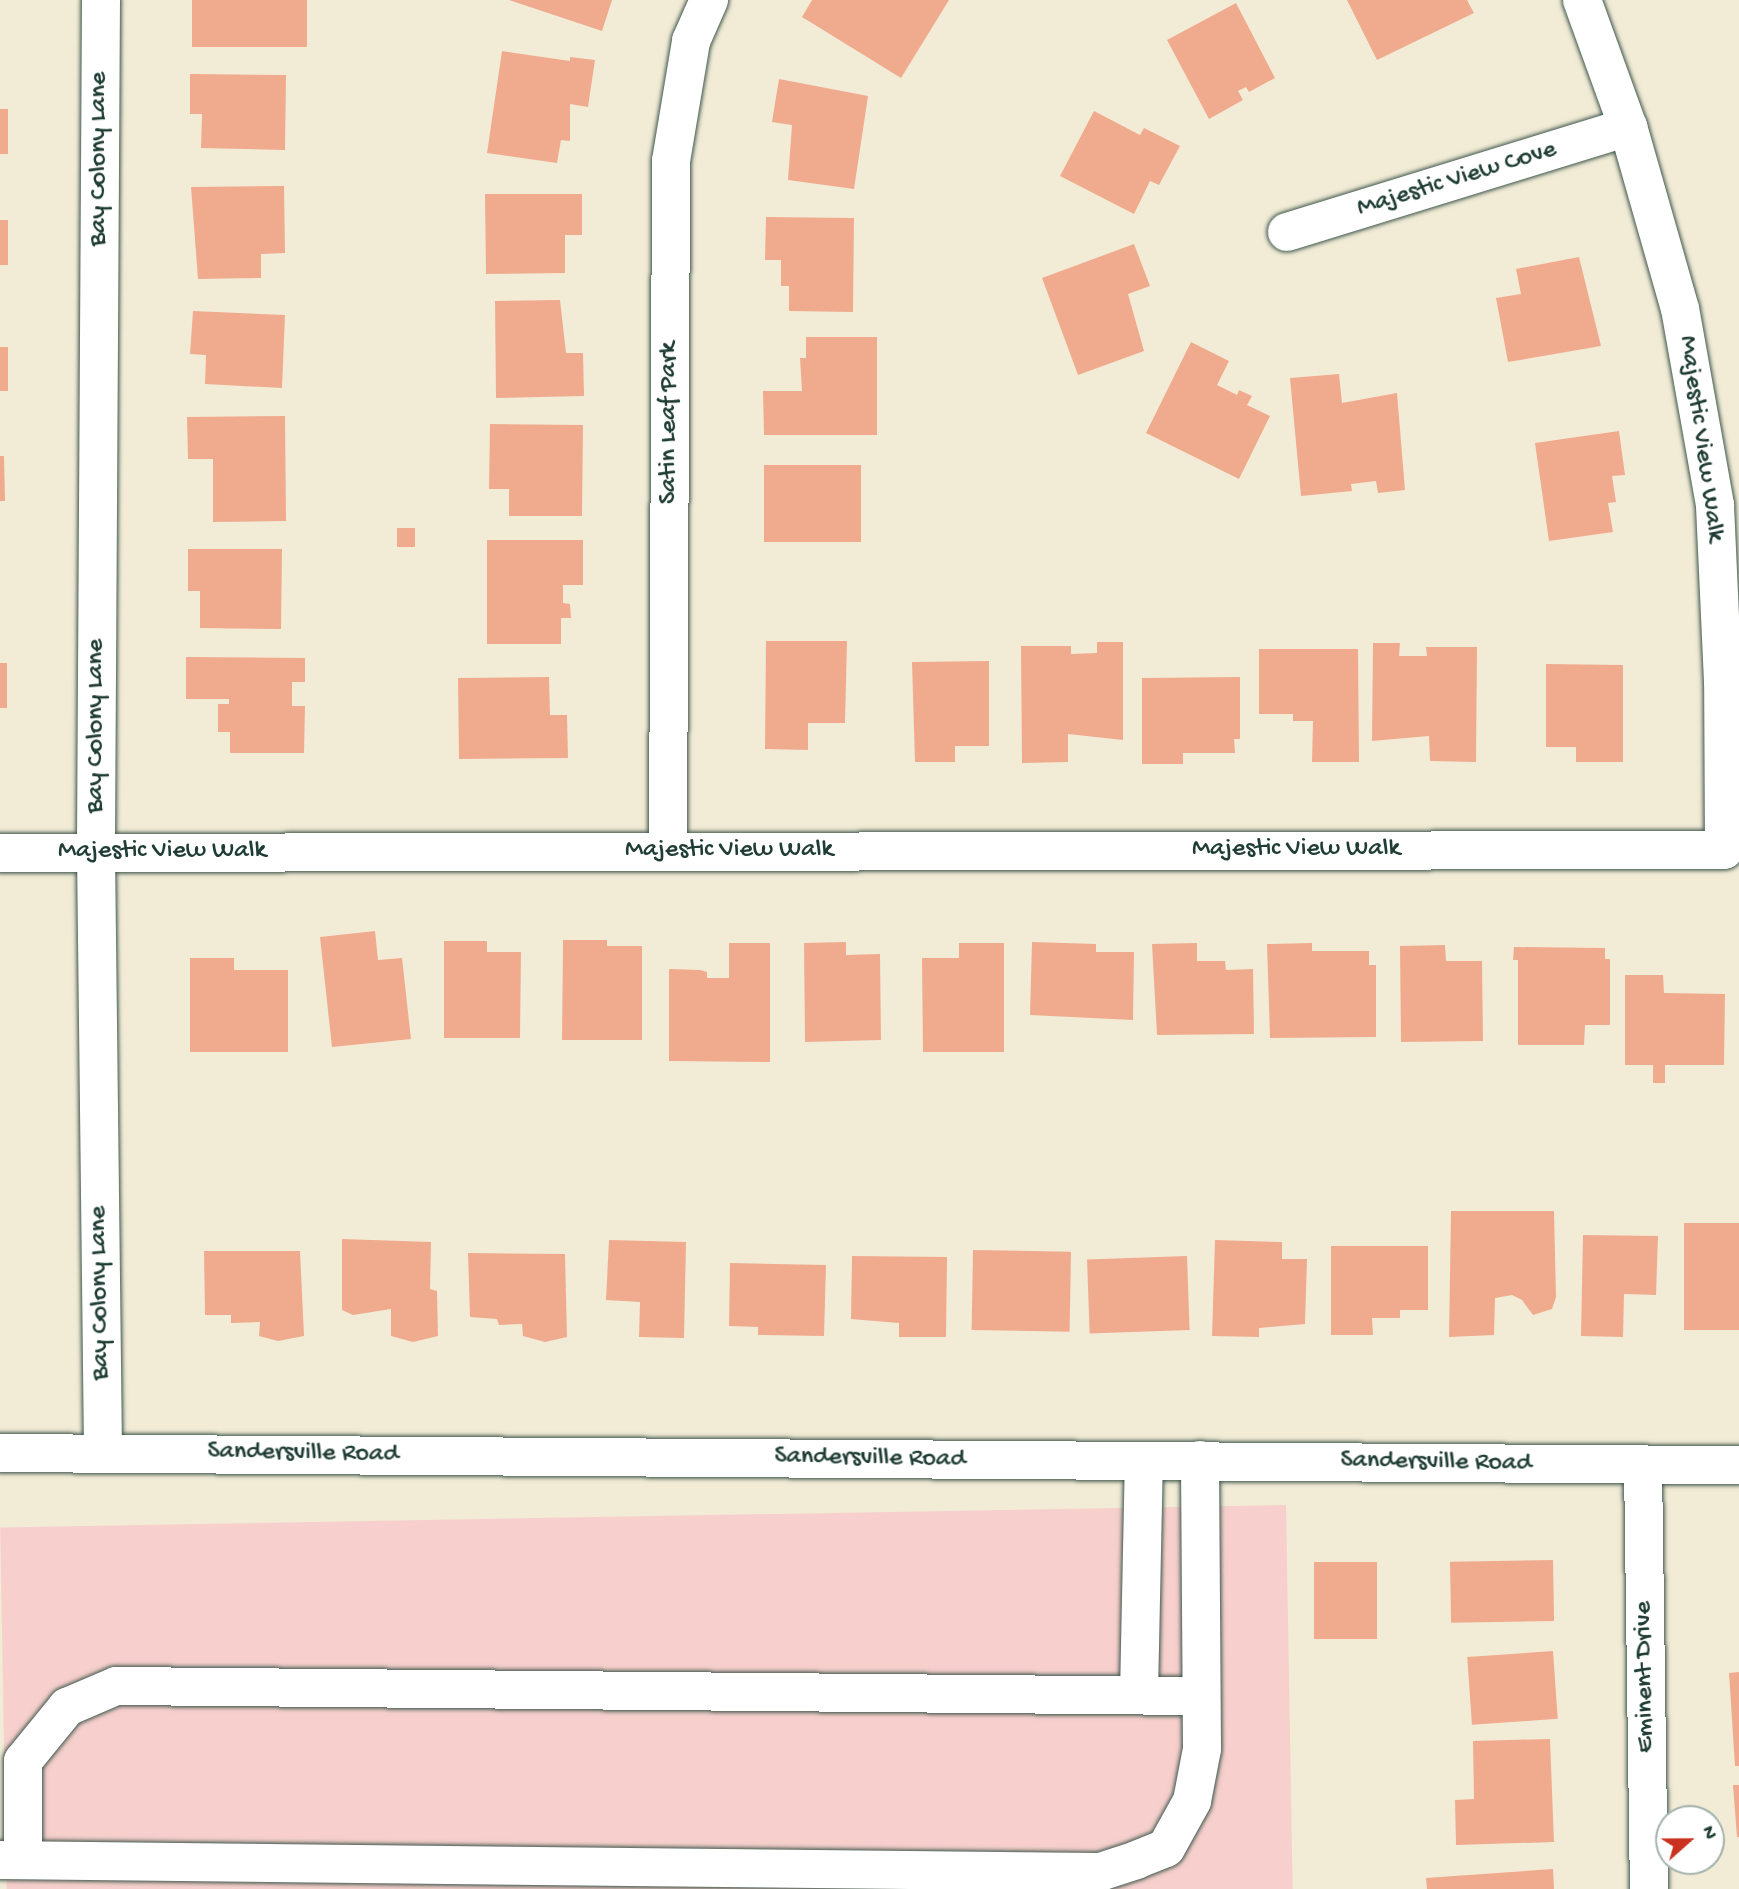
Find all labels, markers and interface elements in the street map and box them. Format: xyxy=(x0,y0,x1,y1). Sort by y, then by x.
street label: Bay Colony Lane xyxy=(84,72,116,246)
street label: Majestic View Cove xyxy=(1354,135,1560,225)
street label: Majestic View Walk xyxy=(1670,334,1730,544)
street label: Satin Leaf Park xyxy=(654,342,686,504)
street label: Bay Colony Lane xyxy=(81,639,113,813)
street label: Majestic View Walk xyxy=(1192,834,1400,866)
street label: Majestic View Walk xyxy=(625,835,833,867)
street label: Majestic View Walk xyxy=(58,836,266,868)
street label: Bay Colony Lane xyxy=(84,1205,118,1381)
street label: Sandersville Road xyxy=(207,1437,399,1471)
street label: Sandersville Road xyxy=(774,1442,966,1476)
street label: Sandersville Road xyxy=(1340,1446,1532,1480)
street label: Eminent Drive xyxy=(1629,1601,1663,1753)
north arrow xyxy=(1655,1805,1725,1875)
text: N xyxy=(1695,1823,1721,1843)

